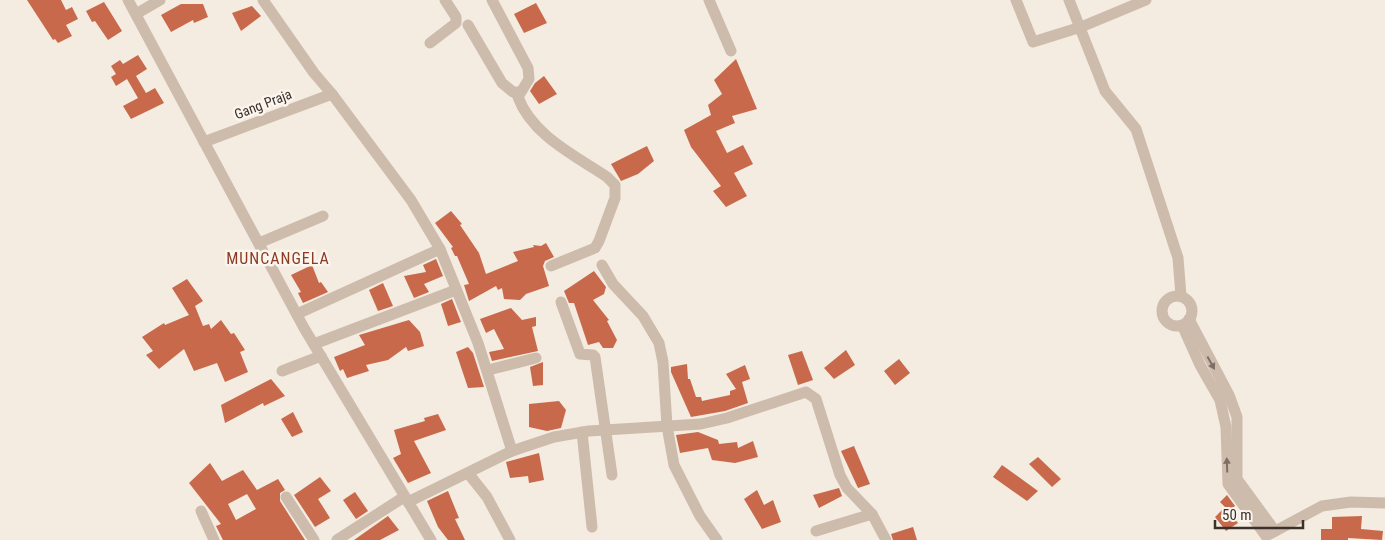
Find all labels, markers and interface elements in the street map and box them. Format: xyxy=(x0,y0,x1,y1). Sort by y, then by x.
street label: Gang Praja xyxy=(232,86,294,122)
district label: MUNCANGELA xyxy=(226,249,330,268)
one-way arrow xyxy=(1207,356,1215,370)
one-way arrow xyxy=(1223,457,1231,473)
scale bar xyxy=(1215,498,1302,530)
text: 50 m xyxy=(1222,506,1252,524)

